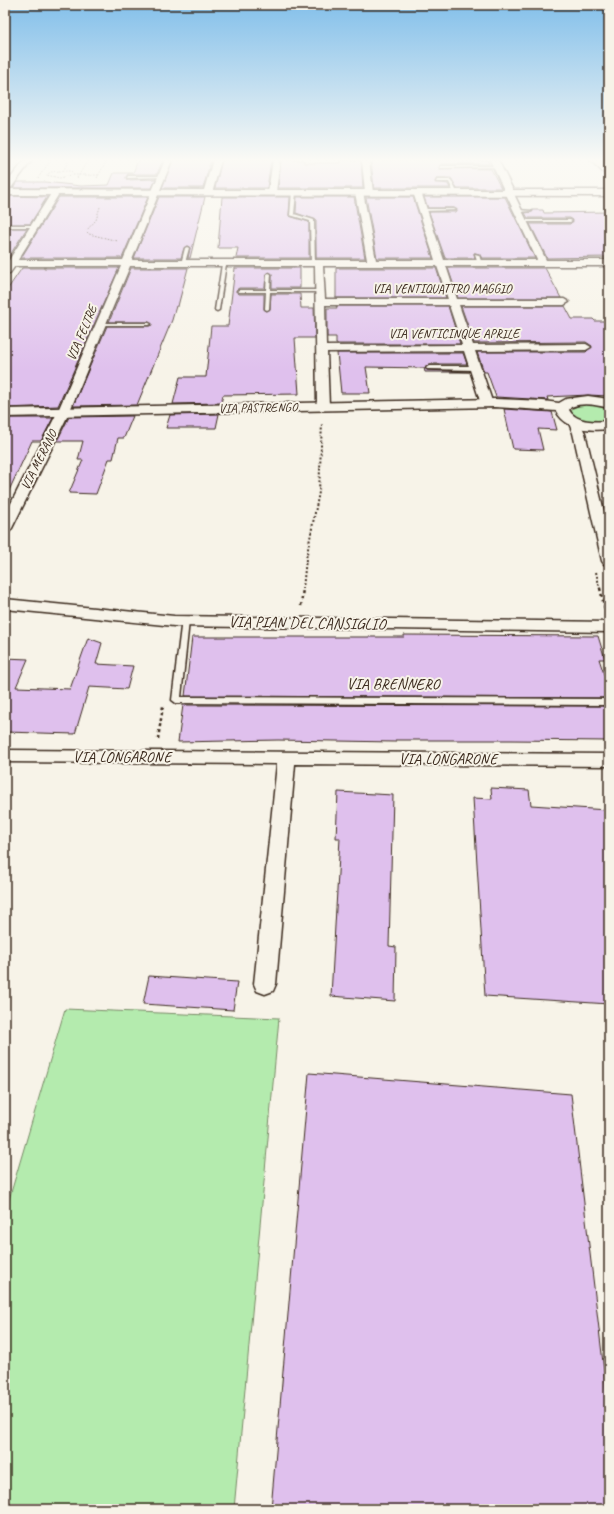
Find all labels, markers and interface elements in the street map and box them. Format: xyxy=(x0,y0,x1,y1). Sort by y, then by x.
street label: VIA VENTIQUATTRO MAGGIO xyxy=(372,281,513,297)
street label: VIA FELTRE xyxy=(63,301,102,363)
street label: VIA VENTICINQUE APRILE xyxy=(389,326,521,342)
street label: VIA PASTRENGO xyxy=(219,399,299,417)
street label: VIA MERANO xyxy=(17,426,62,492)
street label: VIA PIAN DEL CANSIGLIO xyxy=(228,612,388,634)
street label: VIA BRENNERO xyxy=(347,674,441,694)
street label: VIA LONGARONE xyxy=(73,747,173,767)
street label: VIA LONGARONE xyxy=(399,749,499,769)

